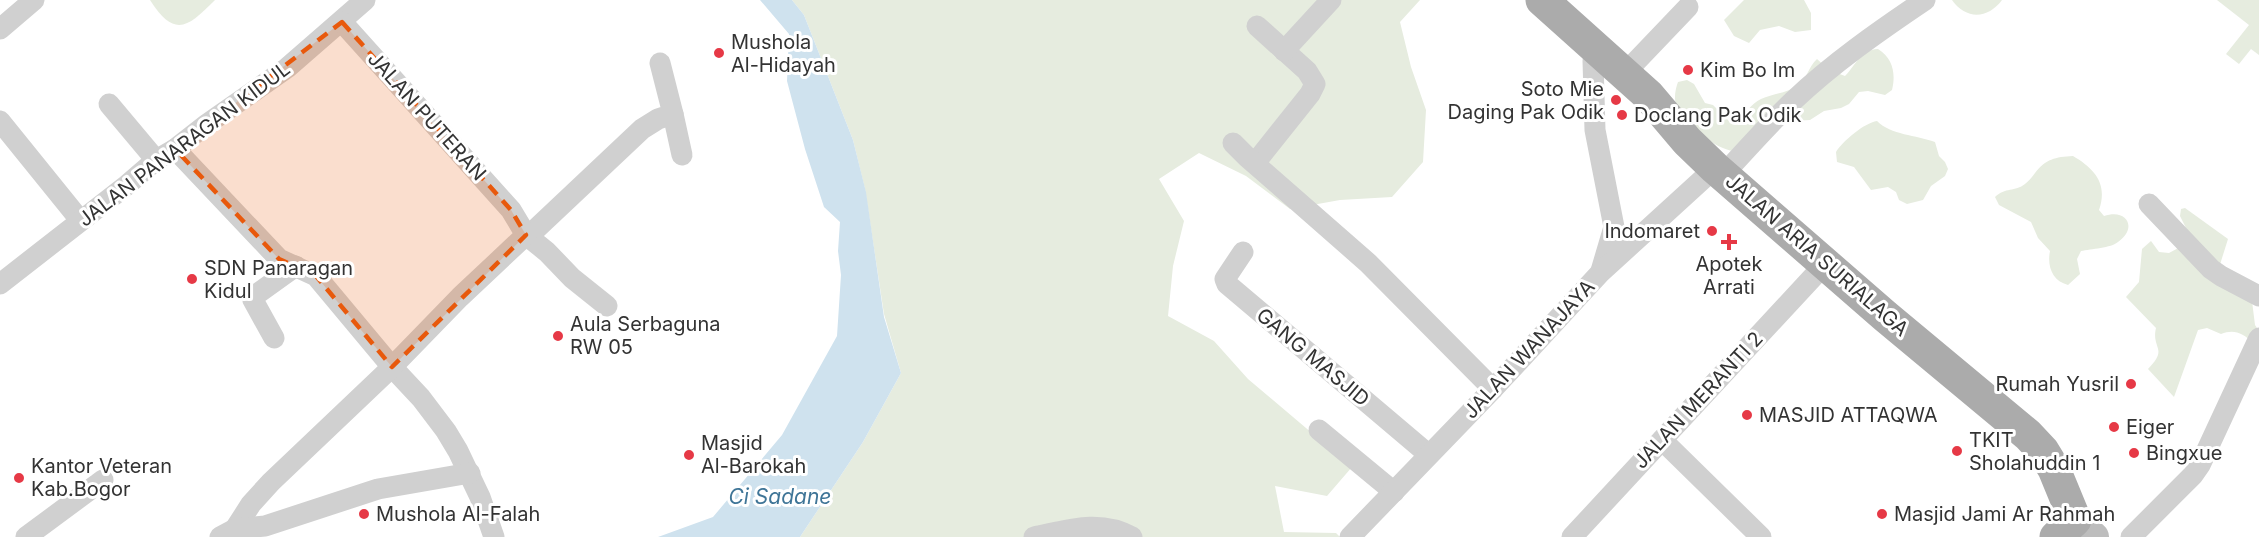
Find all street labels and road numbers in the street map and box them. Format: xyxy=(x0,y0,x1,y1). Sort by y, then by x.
street label: JALAN PUTERAN xyxy=(363,47,491,185)
street label: JALAN PANARAGAN KIDUL xyxy=(73,56,295,232)
street label: JALAN ARIA SURIALAGA xyxy=(1721,169,1914,341)
street label: JALAN WANAJAYA xyxy=(1458,274,1600,423)
street label: GANG MASJID xyxy=(1252,303,1374,411)
street label: JALAN MERANTI 2 xyxy=(1628,327,1768,473)

